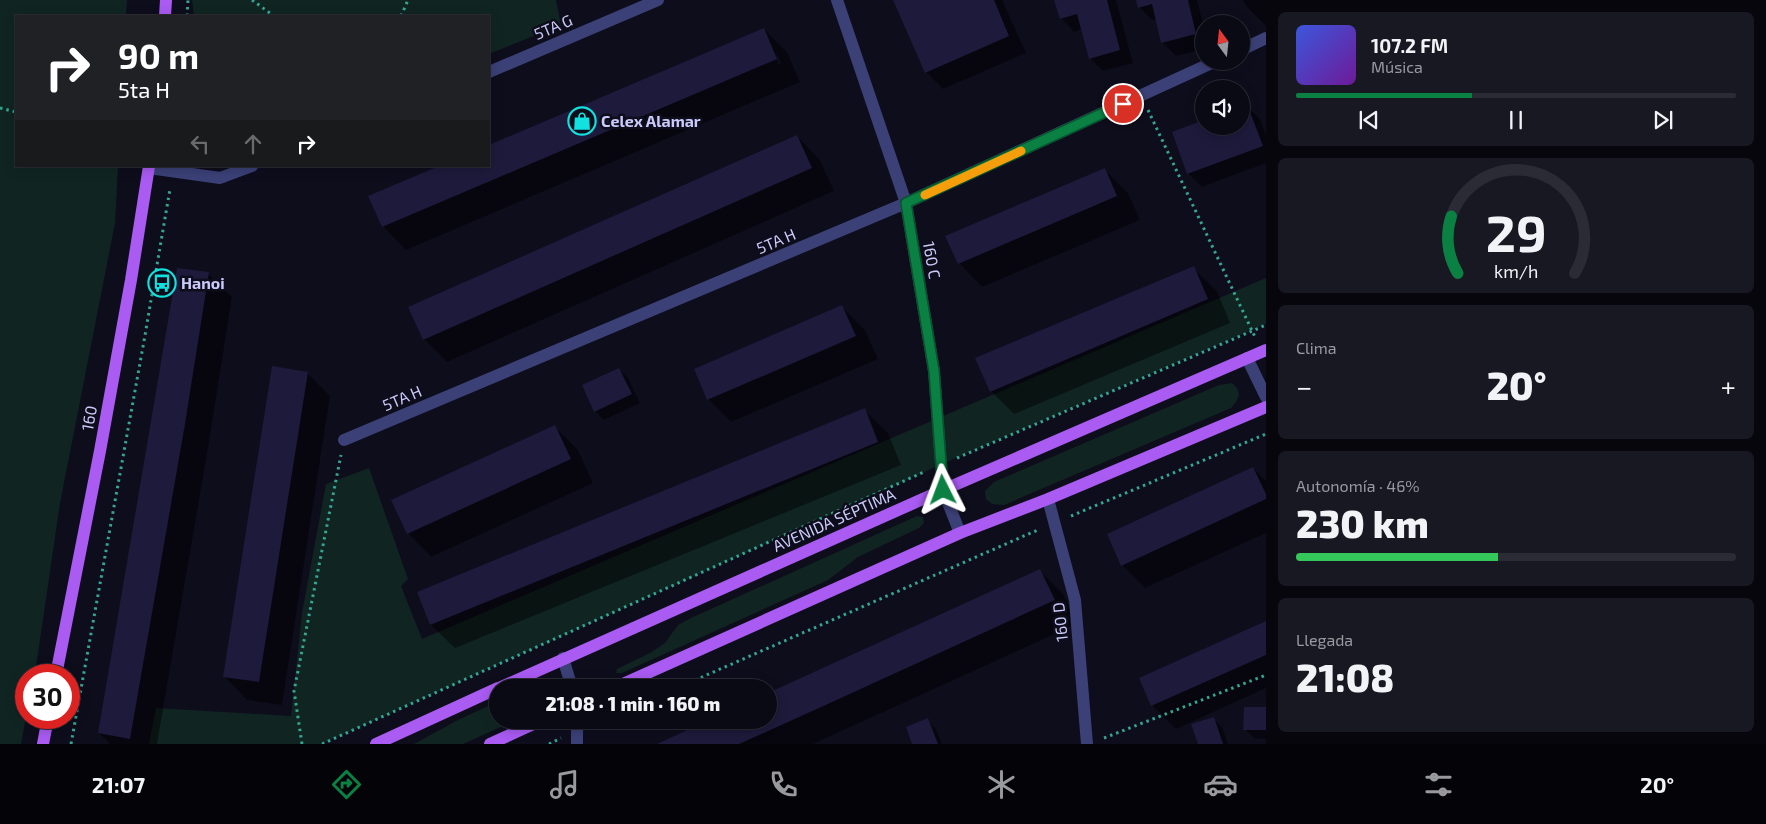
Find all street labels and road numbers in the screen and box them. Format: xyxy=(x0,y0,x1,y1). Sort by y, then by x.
street label: 5TA G xyxy=(531,10,575,43)
street label: 5TA H xyxy=(753,224,798,257)
street label: 160 C xyxy=(920,240,945,280)
street label: 5TA H xyxy=(379,381,424,414)
street label: 160 xyxy=(77,404,100,432)
street label: AVENIDA SÉPTIMA xyxy=(770,484,898,555)
street label: 160 D xyxy=(1048,601,1071,643)

